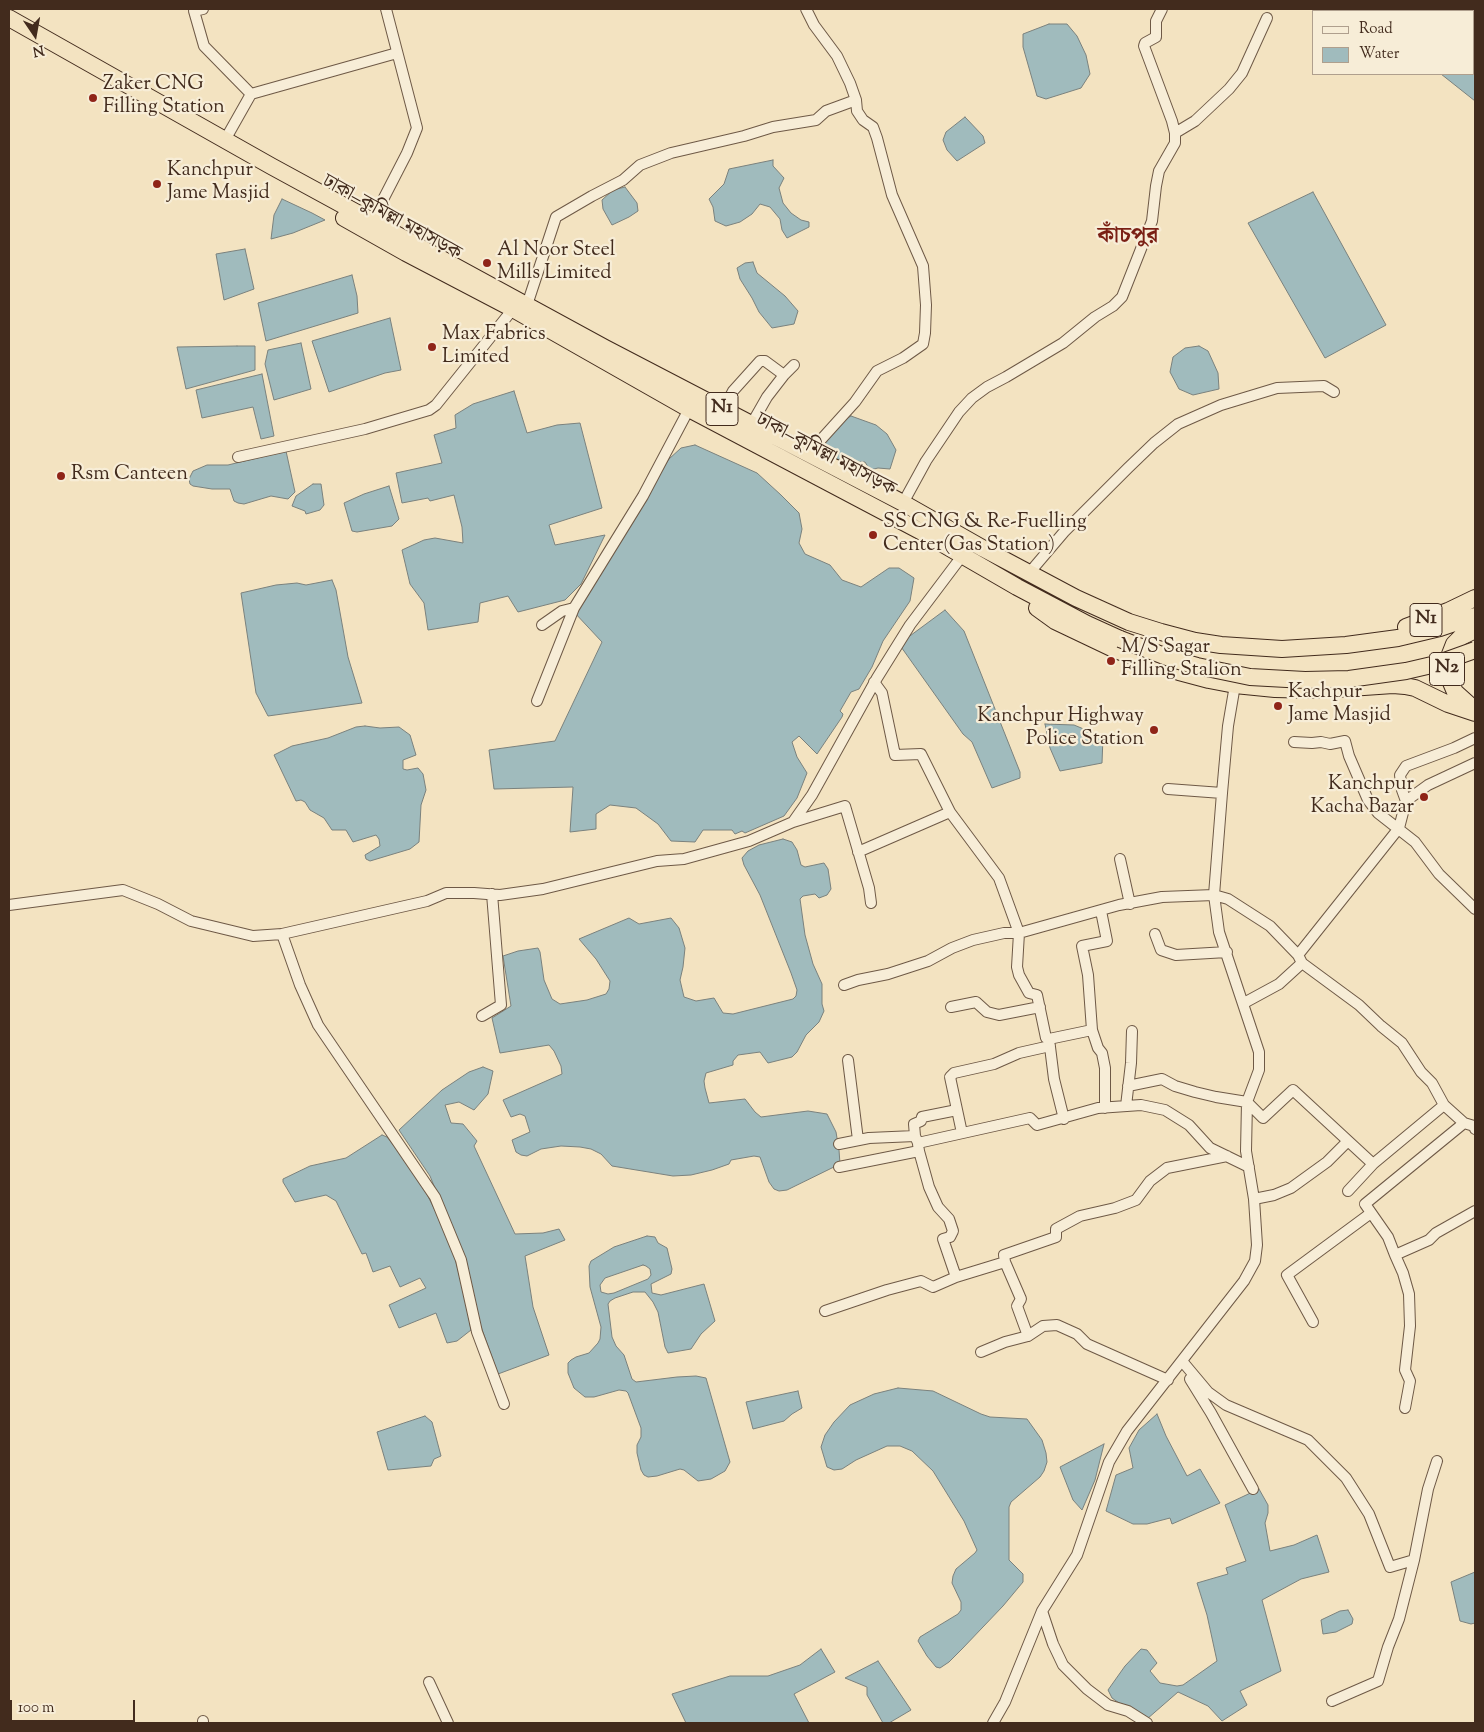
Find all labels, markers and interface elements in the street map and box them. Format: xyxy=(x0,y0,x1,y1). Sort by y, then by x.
north arrow xyxy=(10,10,60,60)
legend xyxy=(1312,10,1474,75)
text: Road xyxy=(1359,19,1393,40)
text: N xyxy=(31,39,46,61)
text: Water xyxy=(1359,44,1399,65)
place label: Zaker CNG Filling Station xyxy=(103,74,225,121)
marker: Zaker CNG Filling Station xyxy=(87,92,99,104)
place label: Kanchpur Jame Masjid xyxy=(167,160,270,207)
street label: ঢাকা–কুমিল্লা মহাসড়ক xyxy=(317,171,465,267)
marker: Kanchpur Jame Masjid xyxy=(151,178,163,190)
district label: কাঁচপুর xyxy=(1097,225,1159,251)
place label: Al Noor Steel Mills Limited xyxy=(497,240,615,287)
marker: Al Noor Steel Mills Limited xyxy=(481,257,493,269)
place label: Max Fabrics Limited xyxy=(442,324,546,371)
marker: Max Fabrics Limited xyxy=(426,341,438,353)
road number: N1 xyxy=(706,392,738,426)
street label: ঢাকা–কুমিল্লা মহাসড়ক xyxy=(751,409,899,503)
place label: Rsm Canteen xyxy=(71,464,188,488)
marker: Rsm Canteen xyxy=(55,470,67,482)
place label: SS CNG & Re-Fuelling Center(Gas Station) xyxy=(883,512,1087,559)
marker: SS CNG & Re-Fuelling Center(Gas Station) xyxy=(867,529,879,541)
road number: N1 xyxy=(1410,604,1442,636)
place label: M/S Sagar Filling Stalion xyxy=(1121,637,1242,684)
road number: N2 xyxy=(1430,652,1464,686)
marker: M/S Sagar Filling Stalion xyxy=(1105,655,1117,667)
place label: Kachpur Jame Masjid xyxy=(1288,682,1391,729)
marker: Kachpur Jame Masjid xyxy=(1272,700,1284,712)
place label: Kanchpur Highway Police Station xyxy=(977,706,1144,753)
marker: Kanchpur Highway Police Station xyxy=(1148,724,1160,736)
place label: Kanchpur Kacha Bazar xyxy=(1311,774,1414,821)
marker: Kanchpur Kacha Bazar xyxy=(1418,791,1430,803)
scale bar xyxy=(12,1690,138,1722)
text: 100 m xyxy=(18,1698,54,1719)

